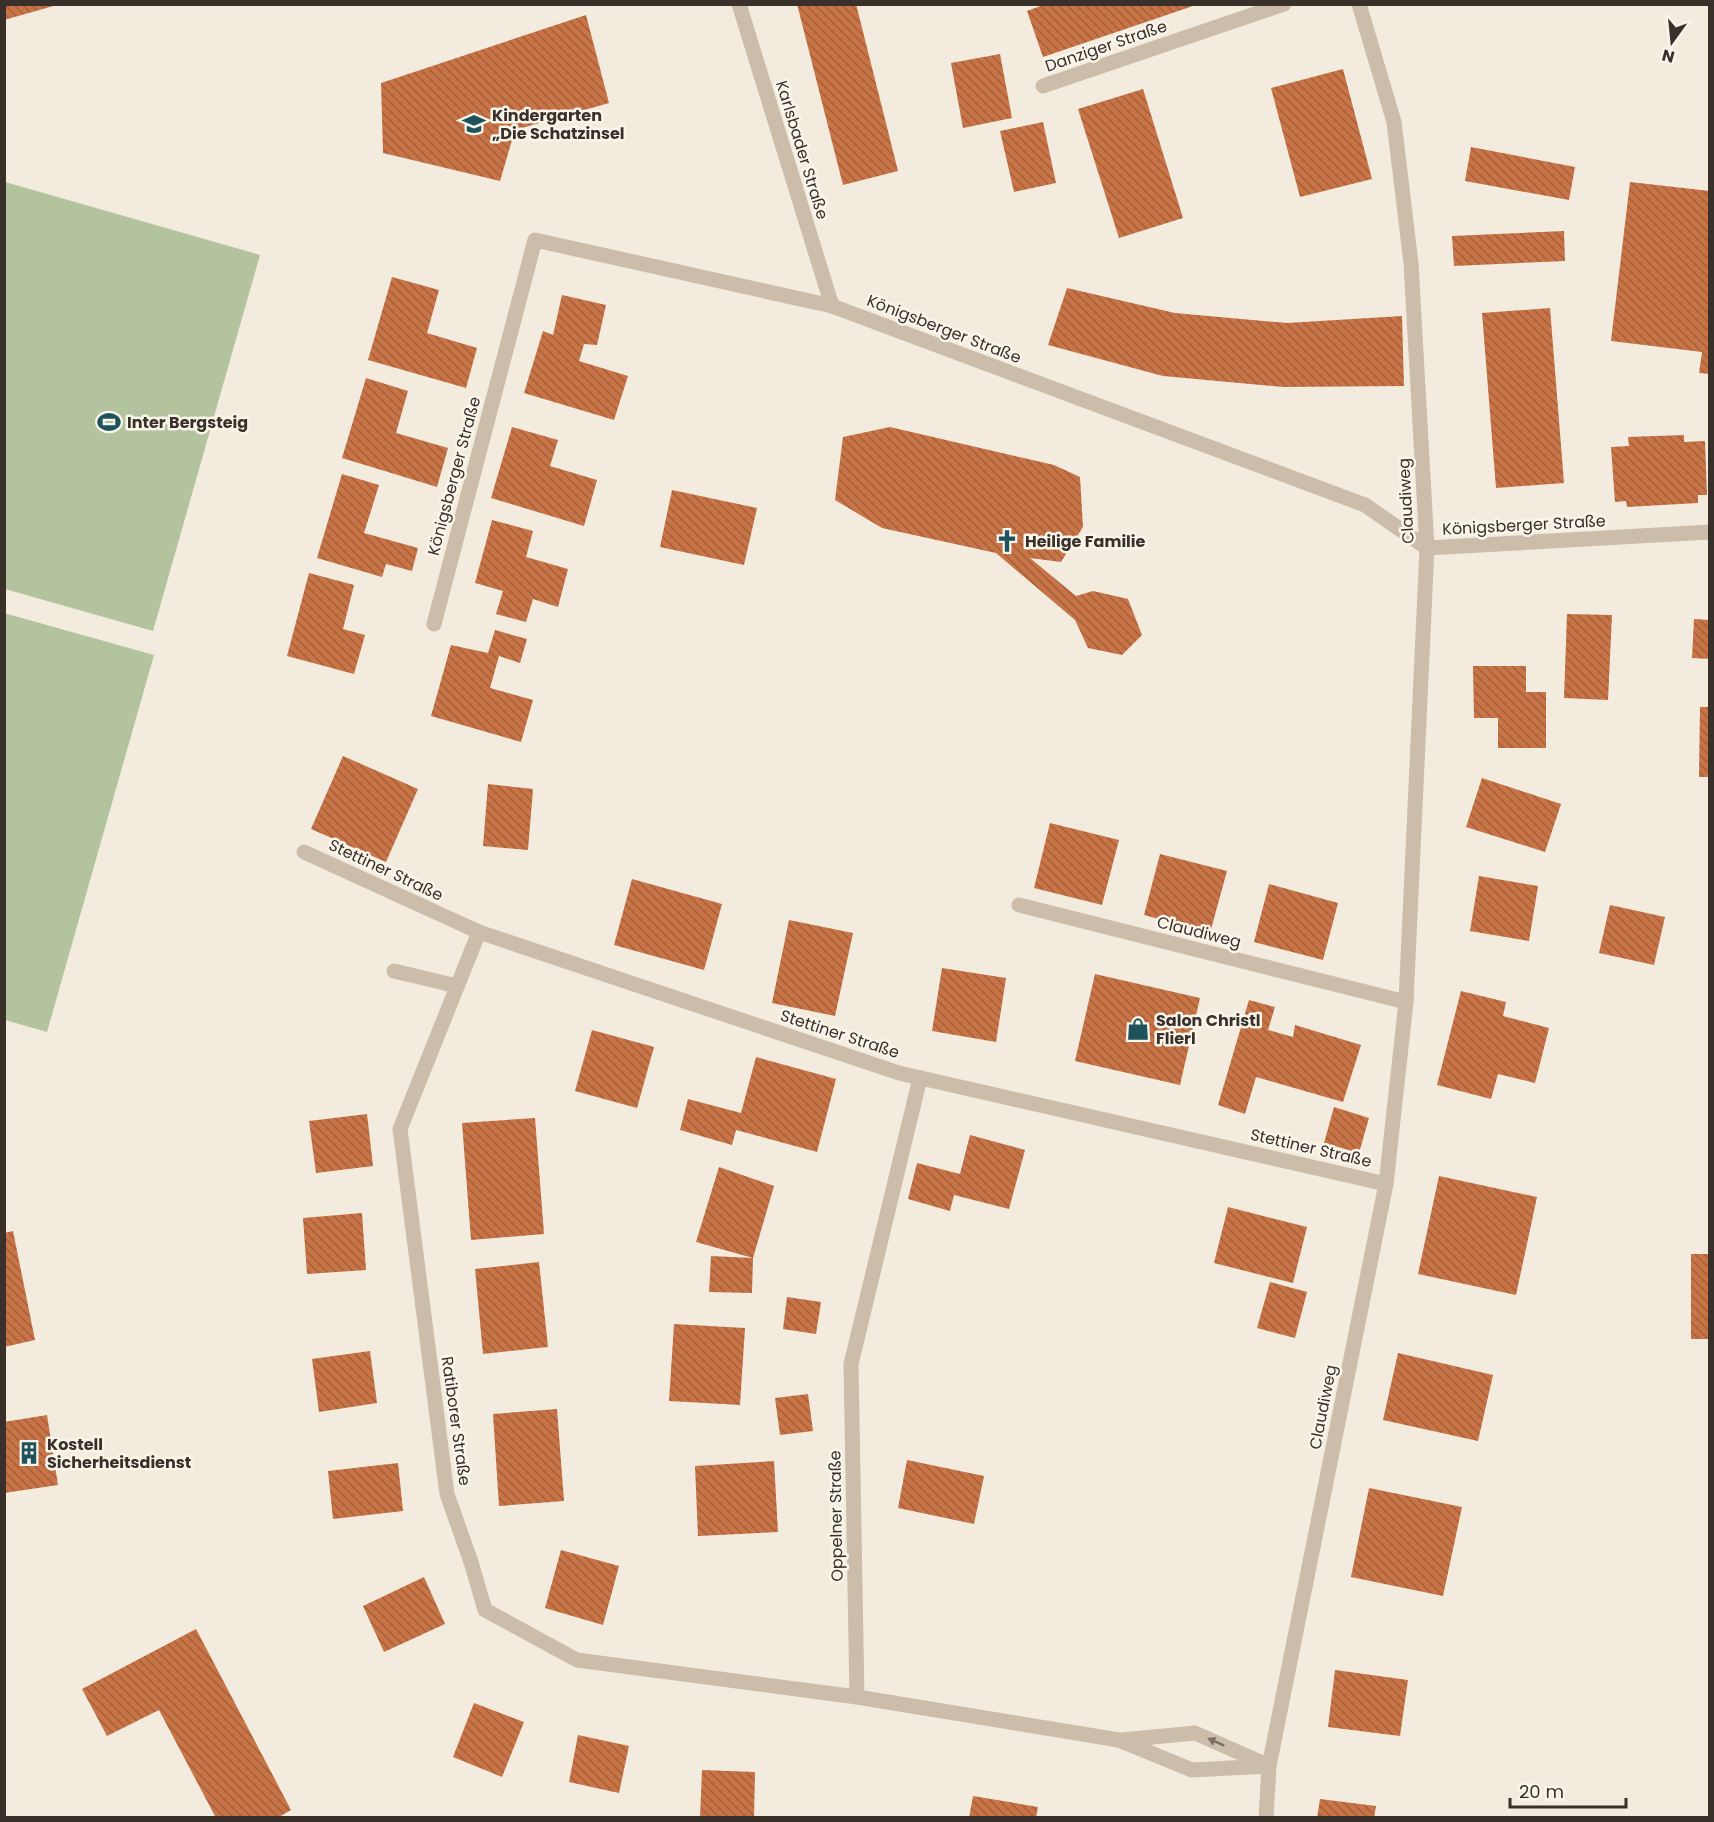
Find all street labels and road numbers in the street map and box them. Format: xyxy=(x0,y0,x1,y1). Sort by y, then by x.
street label: Danziger Straße xyxy=(1042,14,1170,78)
street label: Karlsbader Straße xyxy=(770,78,834,222)
street label: Königsberger Straße xyxy=(863,289,1025,369)
street label: Königsberger Straße xyxy=(422,394,486,558)
street label: Claudiweg xyxy=(1392,457,1420,545)
street label: Königsberger Straße xyxy=(1442,509,1606,541)
street label: Stettiner Straße xyxy=(325,833,447,907)
street label: Claudiweg xyxy=(1155,910,1243,954)
street label: Stettiner Straße xyxy=(778,1004,903,1064)
street label: Stettiner Straße xyxy=(1248,1123,1374,1173)
street label: Ratiborer Straße xyxy=(436,1355,476,1487)
street label: Claudiweg xyxy=(1304,1363,1342,1451)
street label: Oppelner Straße xyxy=(823,1450,849,1582)

